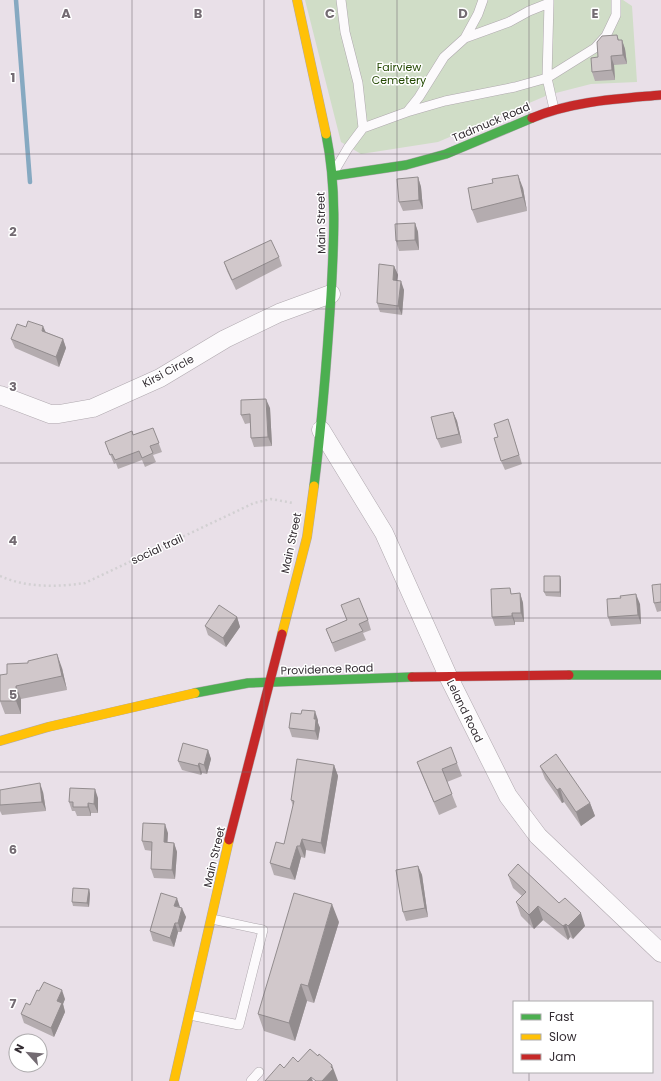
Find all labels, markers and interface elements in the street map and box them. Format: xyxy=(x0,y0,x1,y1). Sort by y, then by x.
text: A xyxy=(61,4,71,23)
text: B xyxy=(194,4,203,23)
text: C xyxy=(325,4,335,23)
text: D xyxy=(458,4,468,23)
text: E xyxy=(591,4,599,23)
park label: Fairview Cemetery xyxy=(372,59,427,88)
text: 1 xyxy=(11,68,15,87)
street label: Tadmuck Road xyxy=(450,98,532,146)
street label: Main Street xyxy=(312,192,330,254)
text: 2 xyxy=(9,222,17,241)
street label: Kirsi Circle xyxy=(139,351,197,391)
text: 3 xyxy=(9,377,17,396)
street label: Main Street xyxy=(277,511,305,575)
street label: social trail xyxy=(128,530,186,568)
text: 4 xyxy=(9,531,18,550)
street label: Providence Road xyxy=(280,659,374,679)
street label: Leland Road xyxy=(443,677,487,745)
text: 5 xyxy=(9,685,17,704)
street label: Main Street xyxy=(199,825,229,889)
text: 6 xyxy=(9,840,17,859)
text: 7 xyxy=(10,994,17,1013)
legend xyxy=(513,1001,653,1073)
text: Fast xyxy=(549,1008,574,1025)
text: Slow xyxy=(549,1028,577,1045)
north arrow xyxy=(8,1033,48,1073)
text: N xyxy=(10,1041,28,1056)
text: Jam xyxy=(549,1048,576,1065)

